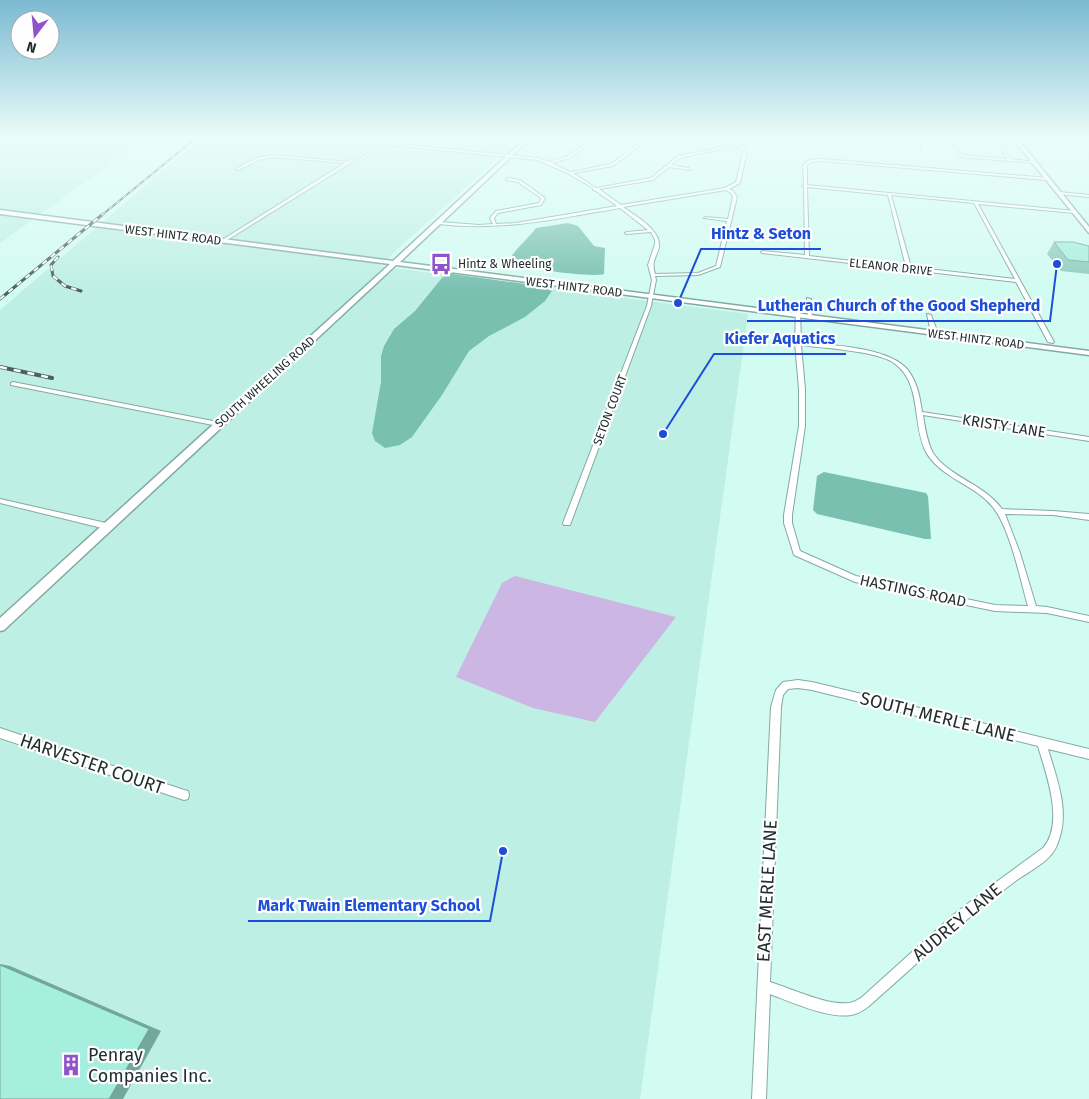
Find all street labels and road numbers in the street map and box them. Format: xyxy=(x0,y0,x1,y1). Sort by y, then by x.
street label: WEST HINTZ ROAD xyxy=(124,222,222,248)
street label: ELEANOR DRIVE xyxy=(848,256,934,278)
street label: WEST HINTZ ROAD xyxy=(525,274,623,300)
street label: WEST HINTZ ROAD xyxy=(927,326,1025,352)
street label: SOUTH WHEELING ROAD xyxy=(212,333,318,431)
street label: SETON COURT xyxy=(590,372,630,447)
street label: KRISTY LANE xyxy=(961,411,1047,441)
street label: HASTINGS ROAD xyxy=(858,571,968,611)
street label: SOUTH MERLE LANE xyxy=(858,687,1018,747)
street label: HARVESTER COURT xyxy=(17,729,167,799)
street label: EAST MERLE LANE xyxy=(752,819,782,963)
street label: AUDREY LANE xyxy=(908,878,1006,966)

